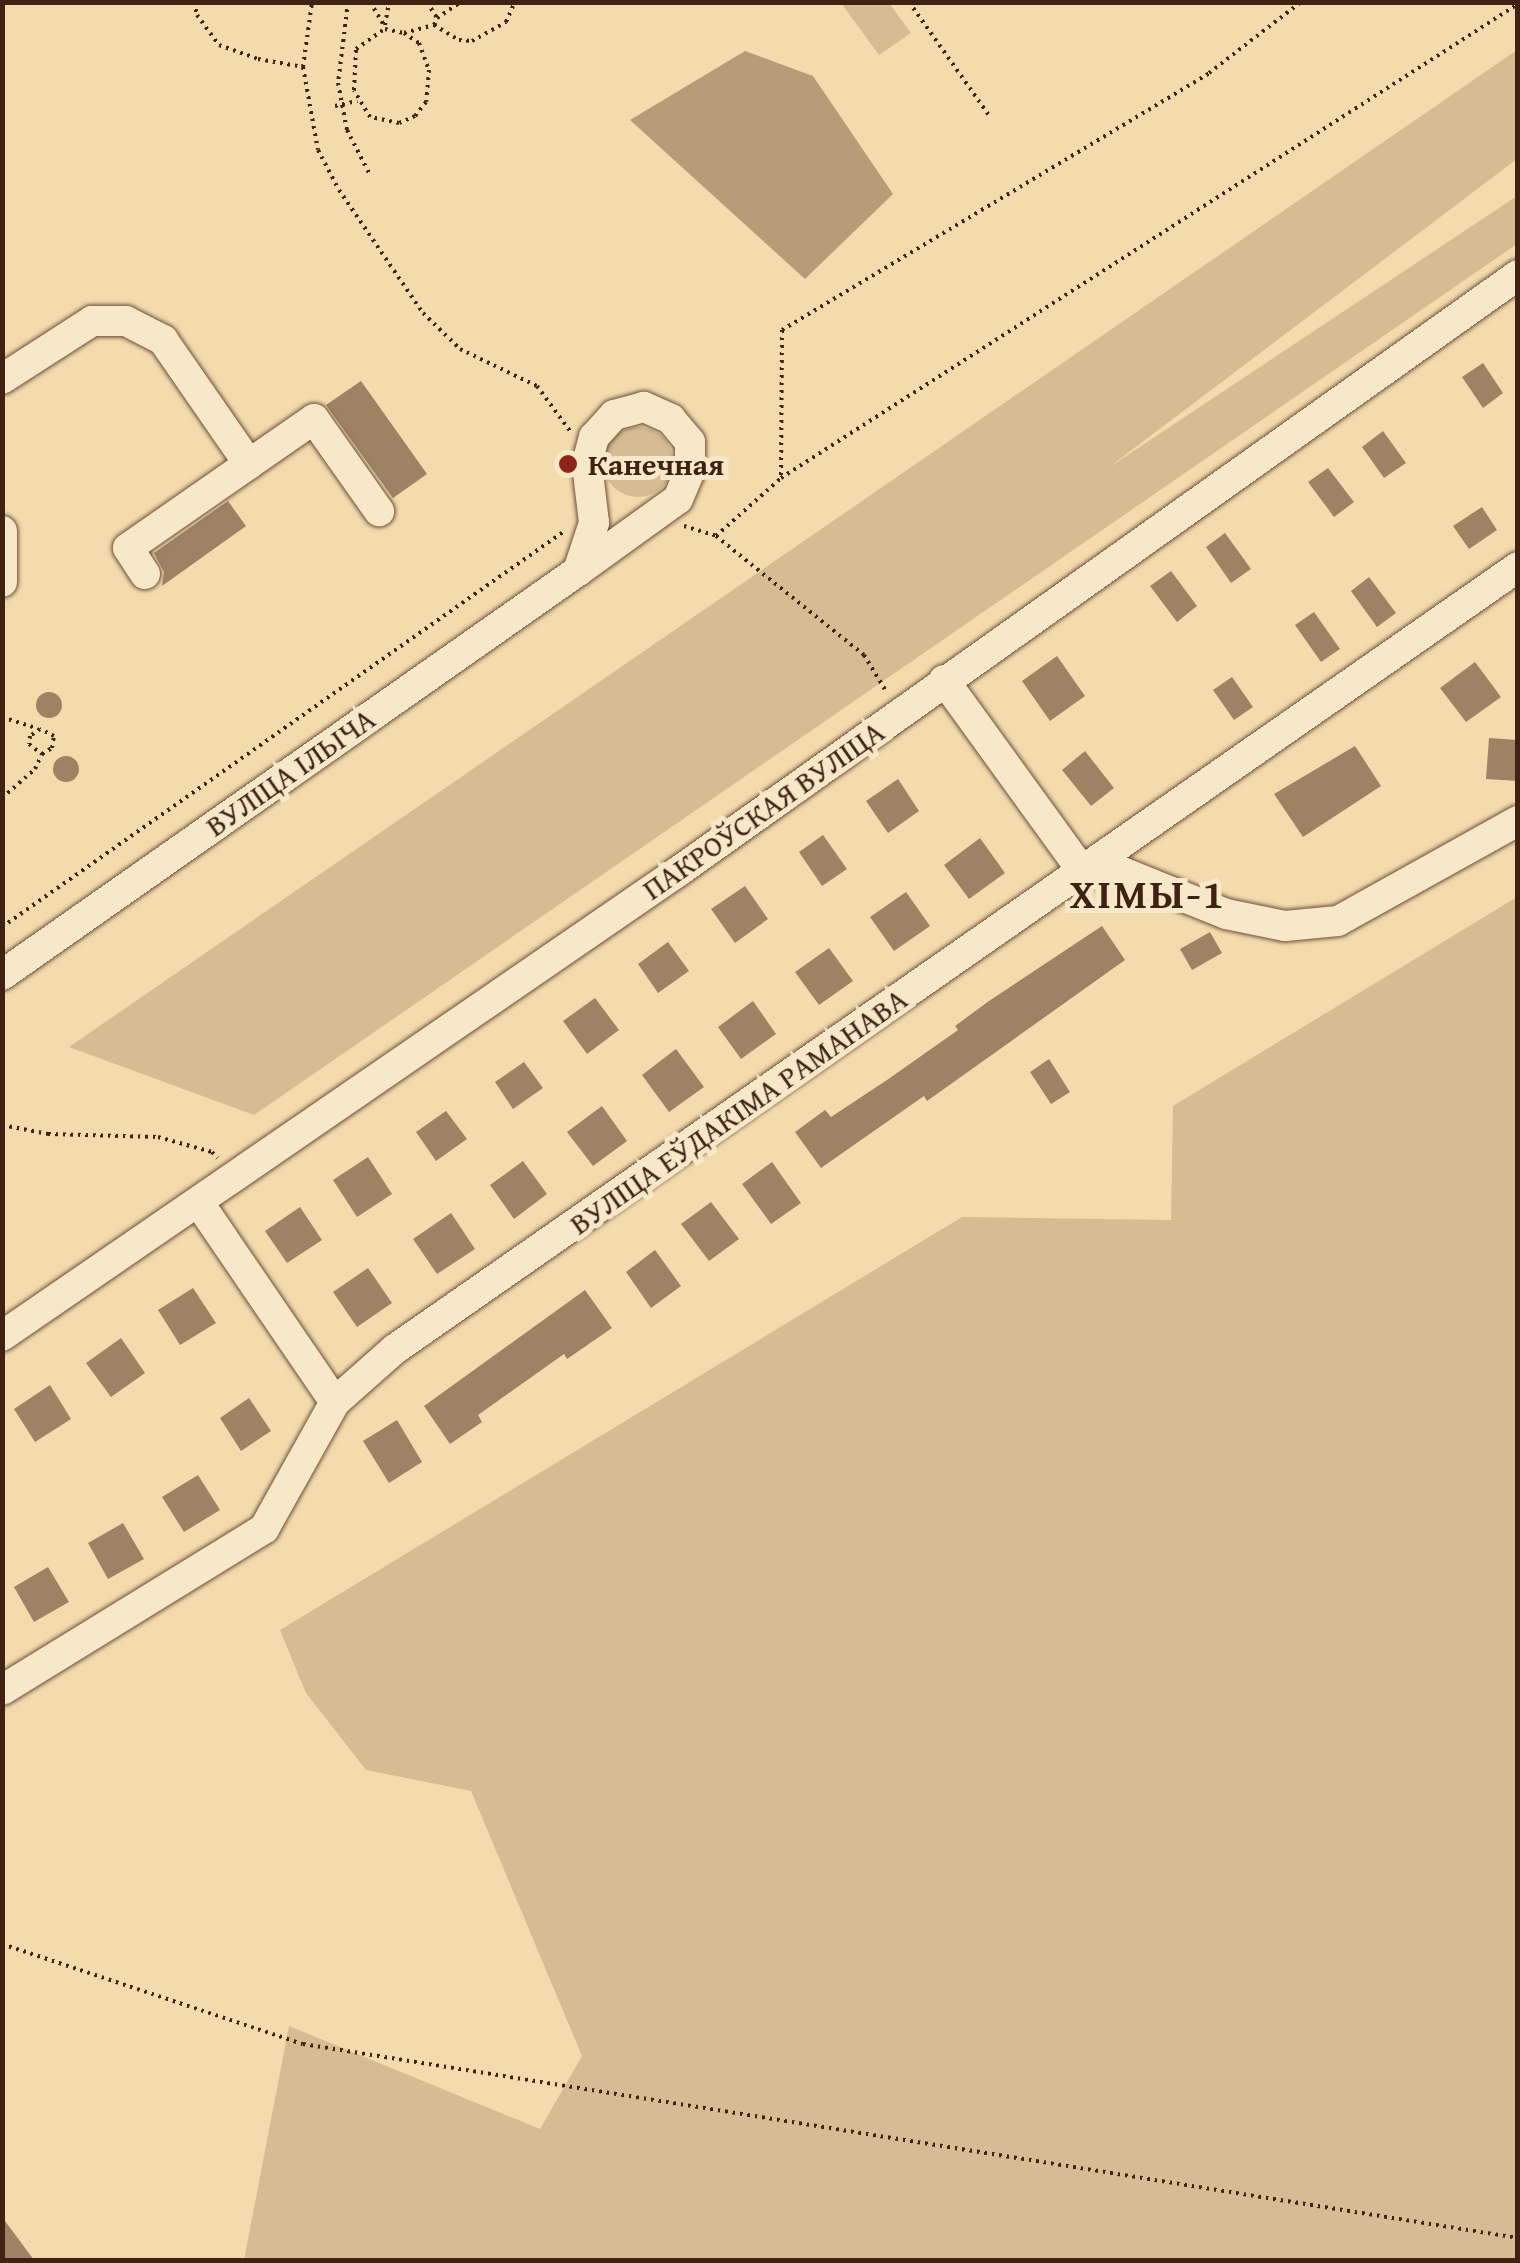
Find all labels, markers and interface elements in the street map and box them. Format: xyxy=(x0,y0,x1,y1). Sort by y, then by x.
place label: Канечная xyxy=(588,446,724,482)
marker: Канечная xyxy=(557,453,579,475)
street label: ВУЛІЦА ІЛЬІЧА xyxy=(198,700,382,844)
street label: ПАКРОЎСКАЯ ВУЛІЦА xyxy=(635,713,891,907)
district label: ХІМЫ-1 xyxy=(1070,870,1226,918)
street label: ВУЛІЦА ЕЎДАКІМА РАМАНАВА xyxy=(562,980,914,1242)

